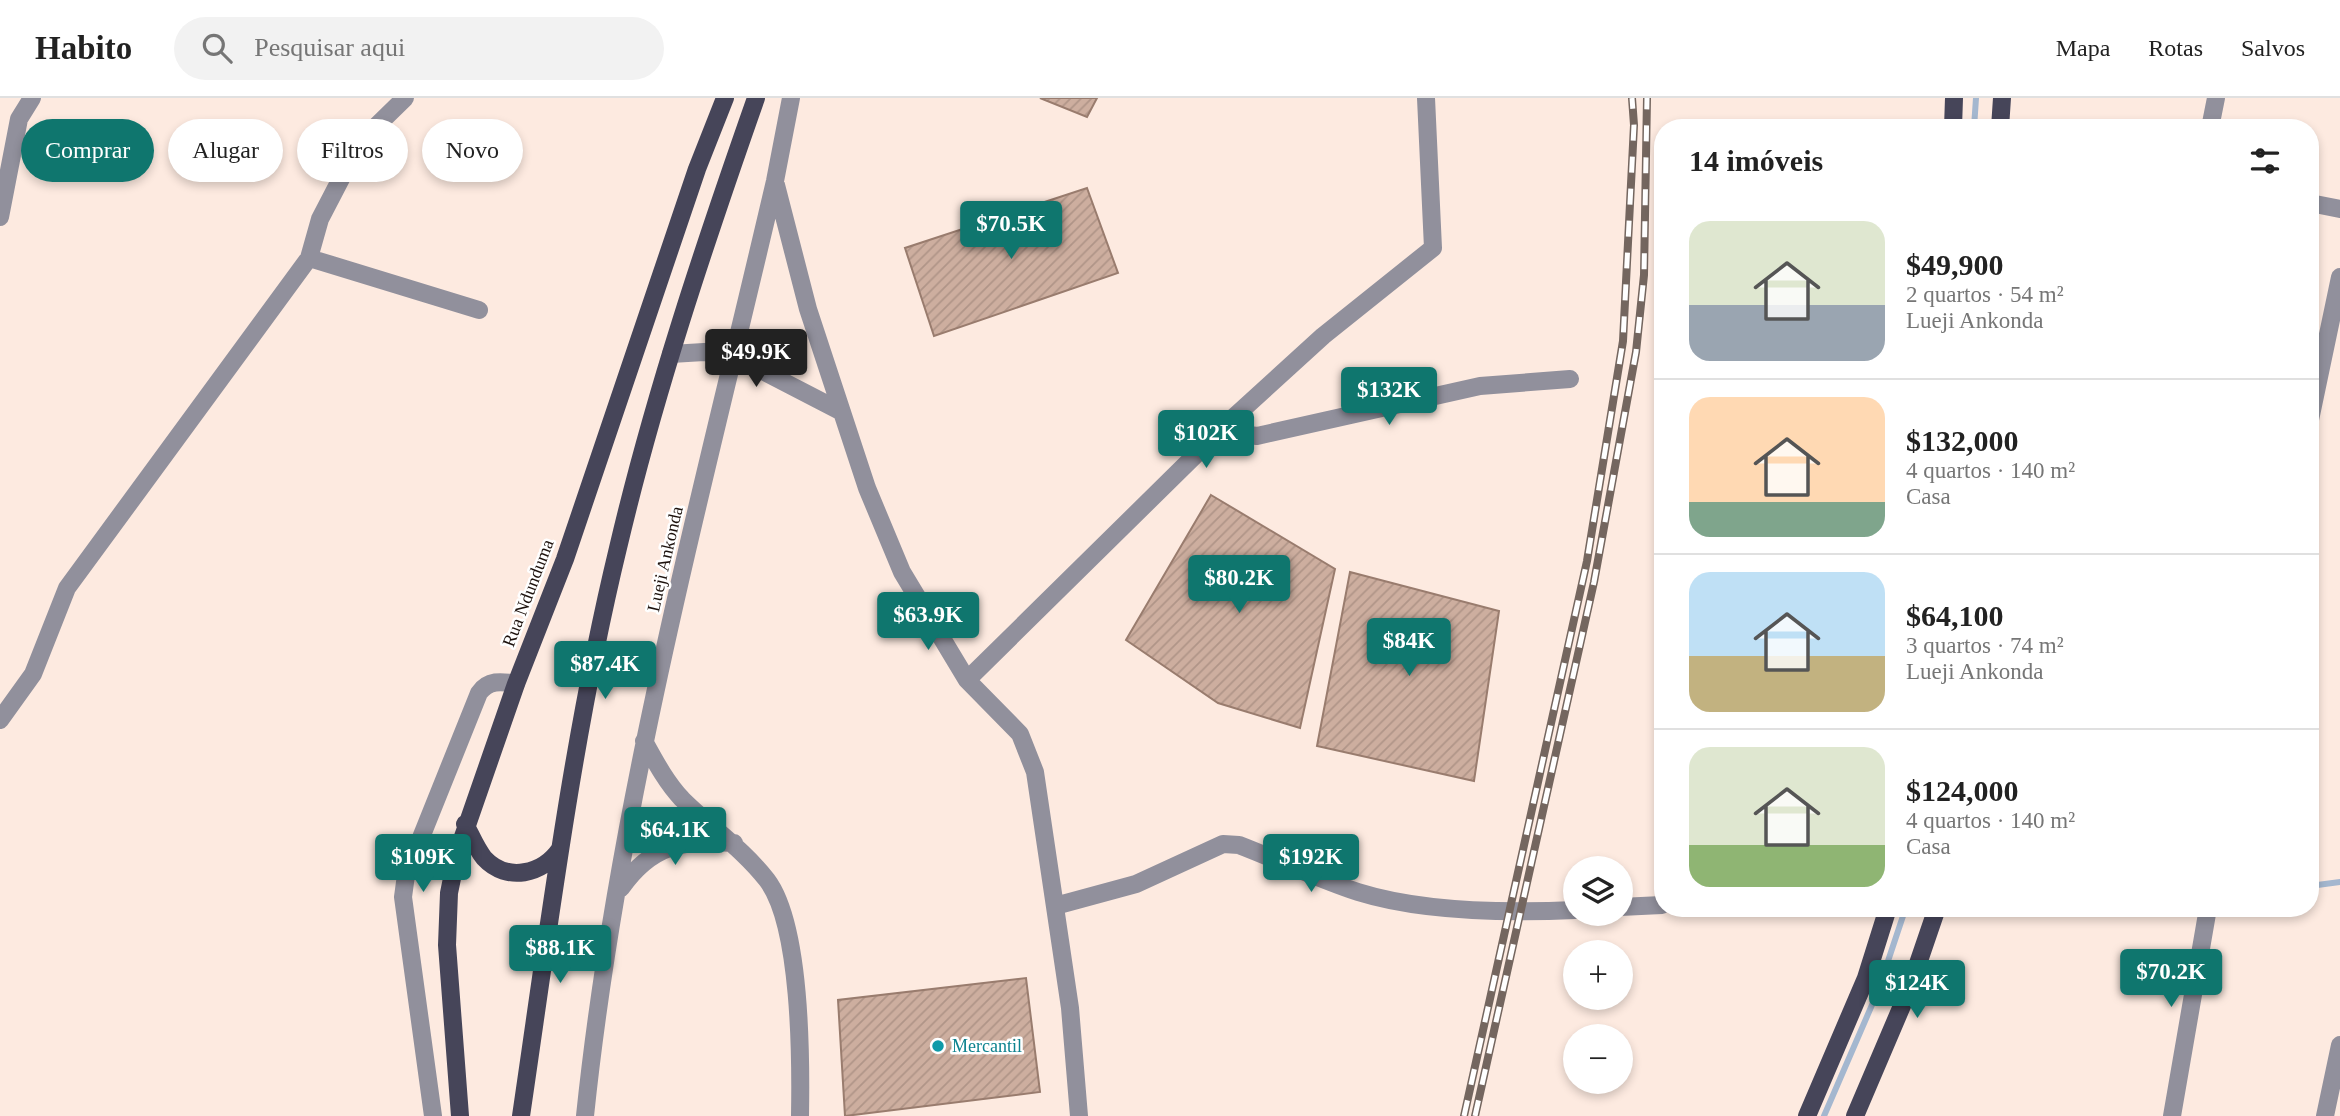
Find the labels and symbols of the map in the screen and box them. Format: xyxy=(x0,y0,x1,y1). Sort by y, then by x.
pin: $70.5K xyxy=(954,202,1068,261)
pin: $49.9K xyxy=(699,330,813,389)
pin: $132K xyxy=(1340,368,1438,427)
pin: $102K xyxy=(1157,410,1255,470)
street label: Lueji Ankonda xyxy=(643,504,687,614)
street label: Rua Ndunduma xyxy=(498,536,558,650)
pin: $80.2K xyxy=(1182,556,1296,615)
pin: $63.9K xyxy=(871,592,985,652)
pin: $84K xyxy=(1368,618,1450,678)
pin: $87.4K xyxy=(548,642,662,701)
pin: $64.1K xyxy=(618,808,732,867)
pin: $109K xyxy=(374,834,472,894)
pin: $192K xyxy=(1262,834,1360,894)
pin: $88.1K xyxy=(503,926,617,985)
pin: $70.2K xyxy=(2114,950,2228,1009)
pin: $124K xyxy=(1868,960,1966,1020)
place label: Mercantil xyxy=(952,1036,1022,1056)
marker: Mercantil xyxy=(930,1038,946,1054)

